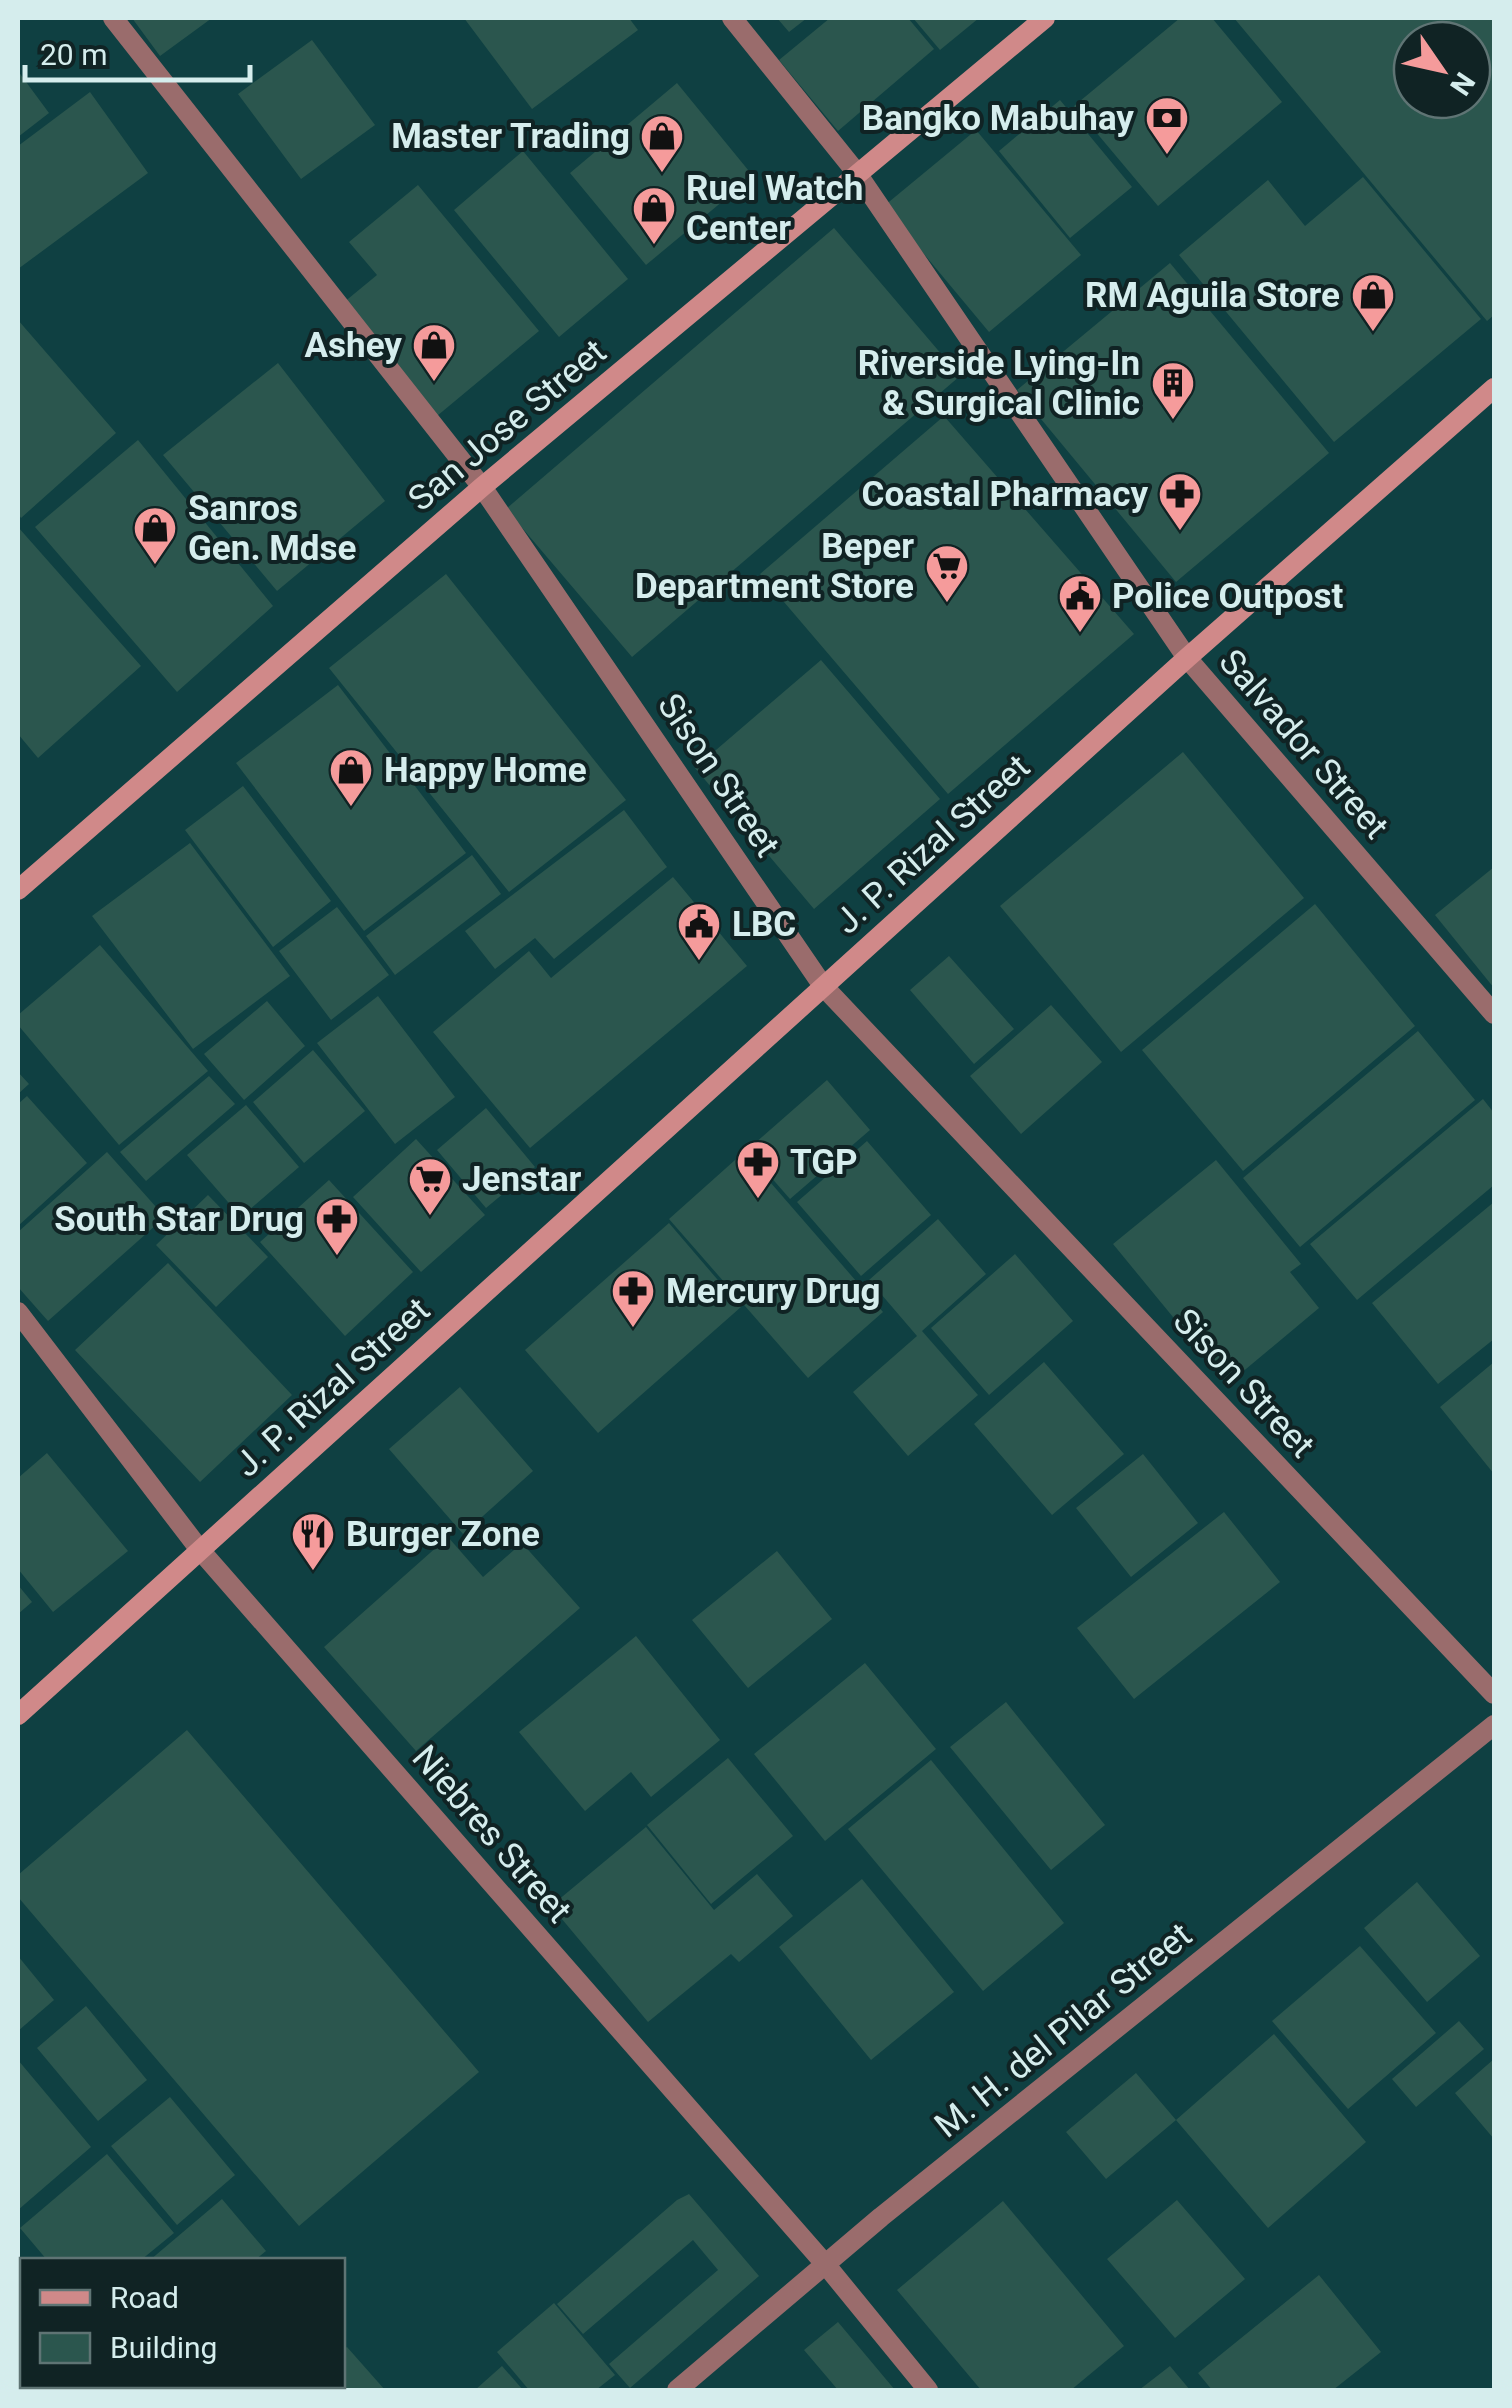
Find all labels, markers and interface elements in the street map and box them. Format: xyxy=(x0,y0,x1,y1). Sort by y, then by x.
scale bar xyxy=(25,20,250,82)
north arrow xyxy=(1392,20,1492,120)
text: 20 m xyxy=(40,37,107,72)
text: N xyxy=(1443,66,1482,101)
bank icon: Bangko Mabuhay xyxy=(1144,95,1190,156)
place label: Bangko Mabuhay xyxy=(862,98,1134,139)
shop icon: Master Trading xyxy=(639,113,685,174)
place label: Master Trading xyxy=(391,116,630,157)
place label: Ruel Watch Center xyxy=(686,168,863,249)
shop icon: Ruel Watch Center xyxy=(631,185,677,246)
shop icon: RM Aguila Store xyxy=(1350,272,1396,333)
place label: RM Aguila Store xyxy=(1085,275,1340,316)
shop icon: Ashey xyxy=(411,322,457,383)
place label: Ashey xyxy=(305,325,402,366)
street label: San Jose Street xyxy=(400,331,614,520)
place label: Riverside Lying-In & Surgical Clinic xyxy=(858,343,1140,424)
building icon: Riverside Lying-In & Surgical Clinic xyxy=(1150,360,1196,421)
pharmacy icon: Coastal Pharmacy xyxy=(1157,471,1203,532)
place label: Coastal Pharmacy xyxy=(861,474,1148,515)
place label: Sanros Gen. Mdse xyxy=(188,488,357,569)
shop icon: Sanros Gen. Mdse xyxy=(132,505,178,566)
place label: Beper Department Store xyxy=(635,526,914,607)
supermarket icon: Beper Department Store xyxy=(924,543,970,604)
public building icon: Police Outpost xyxy=(1057,573,1103,634)
place label: Police Outpost xyxy=(1112,576,1343,617)
street label: Salvador Street xyxy=(1211,642,1397,847)
street label: Sison Street xyxy=(649,686,788,865)
street label: J. P. Rizal Street xyxy=(827,746,1038,942)
shop icon: Happy Home xyxy=(328,747,374,808)
place label: Happy Home xyxy=(384,750,587,791)
public building icon: LBC xyxy=(676,901,722,962)
place label: LBC xyxy=(732,904,796,945)
pharmacy icon: TGP xyxy=(735,1139,781,1200)
place label: TGP xyxy=(790,1142,858,1183)
supermarket icon: Jenstar xyxy=(407,1156,453,1217)
place label: Jenstar xyxy=(462,1159,582,1200)
pharmacy icon: South Star Drug xyxy=(314,1196,360,1257)
place label: South Star Drug xyxy=(54,1199,304,1240)
pharmacy icon: Mercury Drug xyxy=(610,1268,656,1329)
place label: Mercury Drug xyxy=(666,1271,880,1312)
street label: J. P. Rizal Street xyxy=(227,1289,438,1485)
street label: Sison Street xyxy=(1165,1301,1323,1466)
restaurant icon: Burger Zone xyxy=(290,1511,336,1572)
place label: Burger Zone xyxy=(346,1514,540,1555)
street label: Niebres Street xyxy=(404,1738,580,1931)
street label: M. H. del Pilar Street xyxy=(927,1914,1200,2146)
legend xyxy=(20,2258,345,2388)
text: Road xyxy=(110,2280,179,2315)
text: Building xyxy=(110,2330,217,2365)

